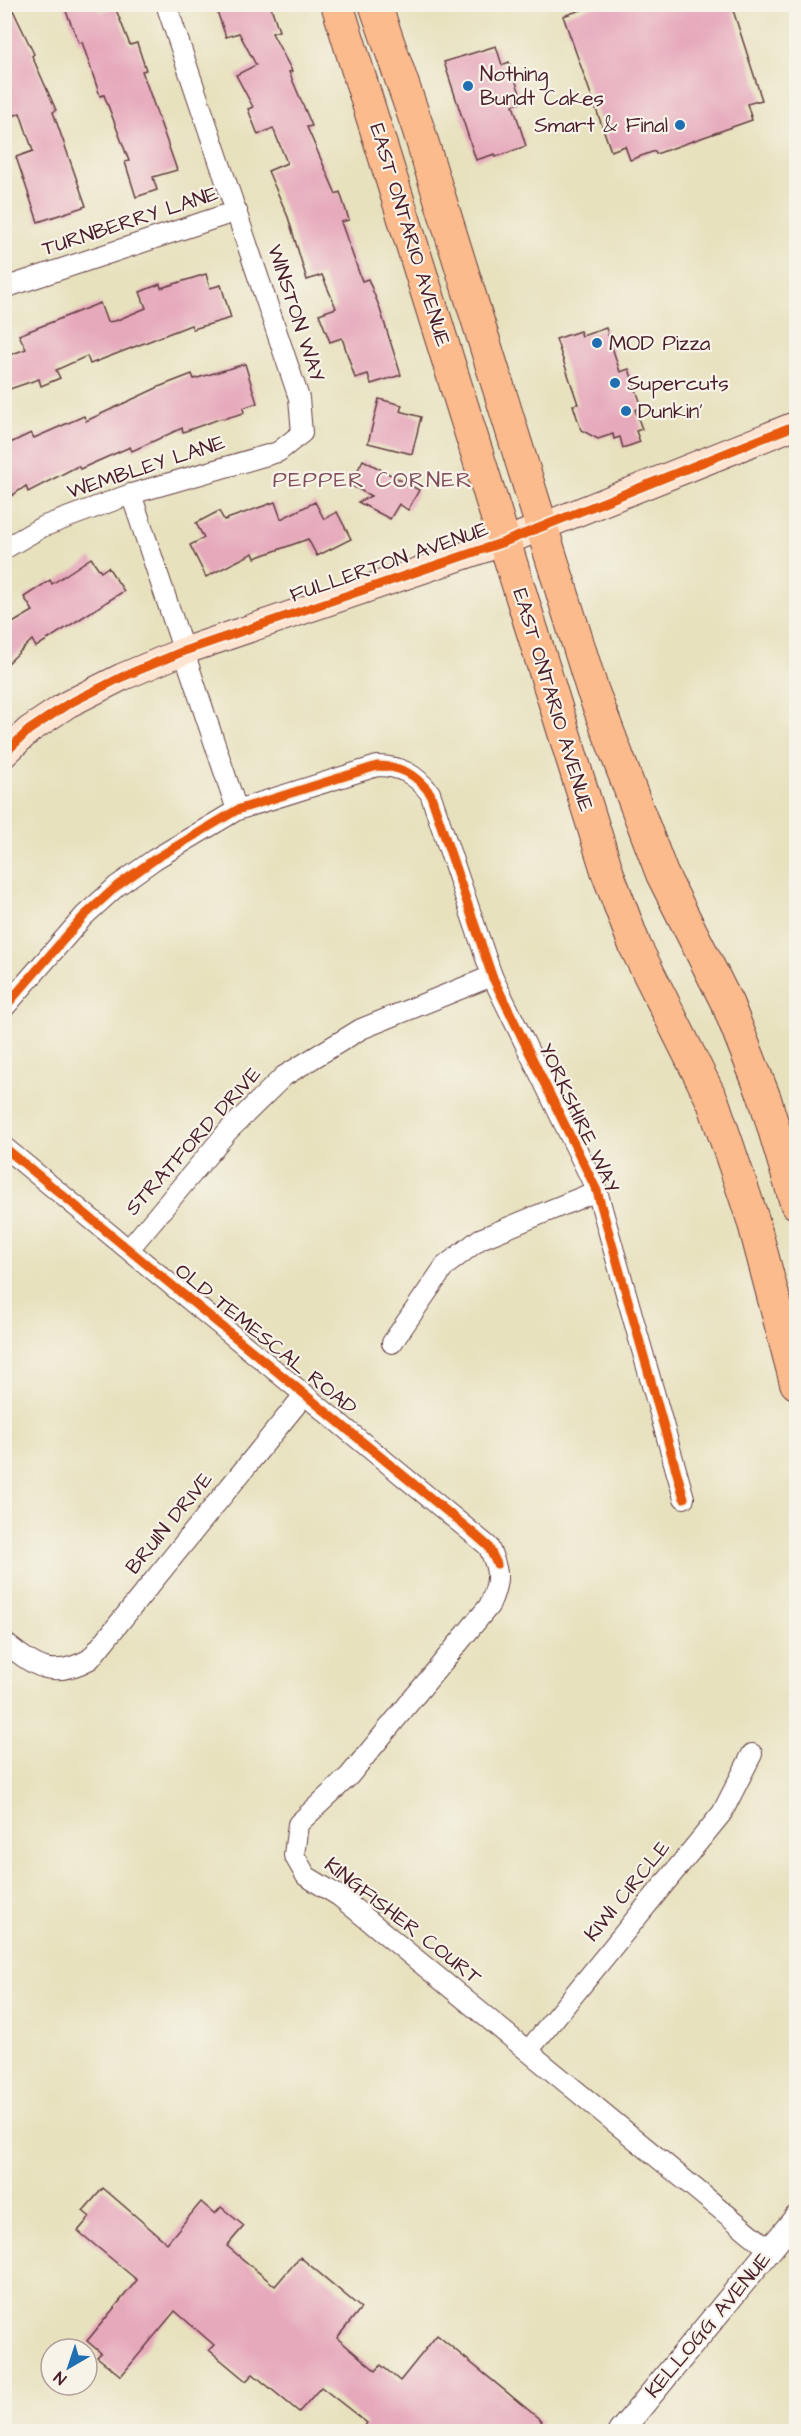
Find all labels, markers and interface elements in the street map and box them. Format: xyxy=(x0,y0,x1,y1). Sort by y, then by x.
place label: Nothing Bundt Cakes xyxy=(480,60,604,113)
marker: Nothing Bundt Cakes xyxy=(461,79,475,93)
place label: Smart & Final xyxy=(534,111,668,140)
marker: Smart & Final xyxy=(673,118,687,132)
street label: EAST ONTARIO AVENUE xyxy=(362,120,458,351)
street label: TURNBERRY LANE xyxy=(38,179,222,263)
street label: WINSTON WAY xyxy=(260,241,332,385)
place label: MOD Pizza xyxy=(609,329,711,358)
marker: MOD Pizza xyxy=(590,336,604,350)
place label: Supercuts xyxy=(627,369,729,399)
marker: Supercuts xyxy=(608,376,622,390)
place label: Dunkin' xyxy=(638,397,703,426)
marker: Dunkin' xyxy=(619,404,633,418)
street label: WEMBLEY LANE xyxy=(63,428,229,506)
district label: PEPPER CORNER xyxy=(273,465,473,496)
street label: FULLERTON AVENUE xyxy=(286,514,493,610)
street label: EAST ONTARIO AVENUE xyxy=(505,585,601,816)
street label: YORKSHIRE WAY xyxy=(532,1038,626,1198)
street label: STRATFORD DRIVE xyxy=(118,1060,268,1222)
street label: OLD TEMESCAL ROAD xyxy=(169,1256,364,1422)
street label: BRUIN DRIVE xyxy=(119,1465,220,1580)
street label: KIWI CIRCLE xyxy=(577,1834,677,1948)
street label: KINGFISHER COURT xyxy=(318,1850,488,1992)
street label: KELLOGG AVENUE xyxy=(638,2245,778,2404)
north arrow xyxy=(39,2337,99,2397)
text: N xyxy=(49,2366,71,2390)

